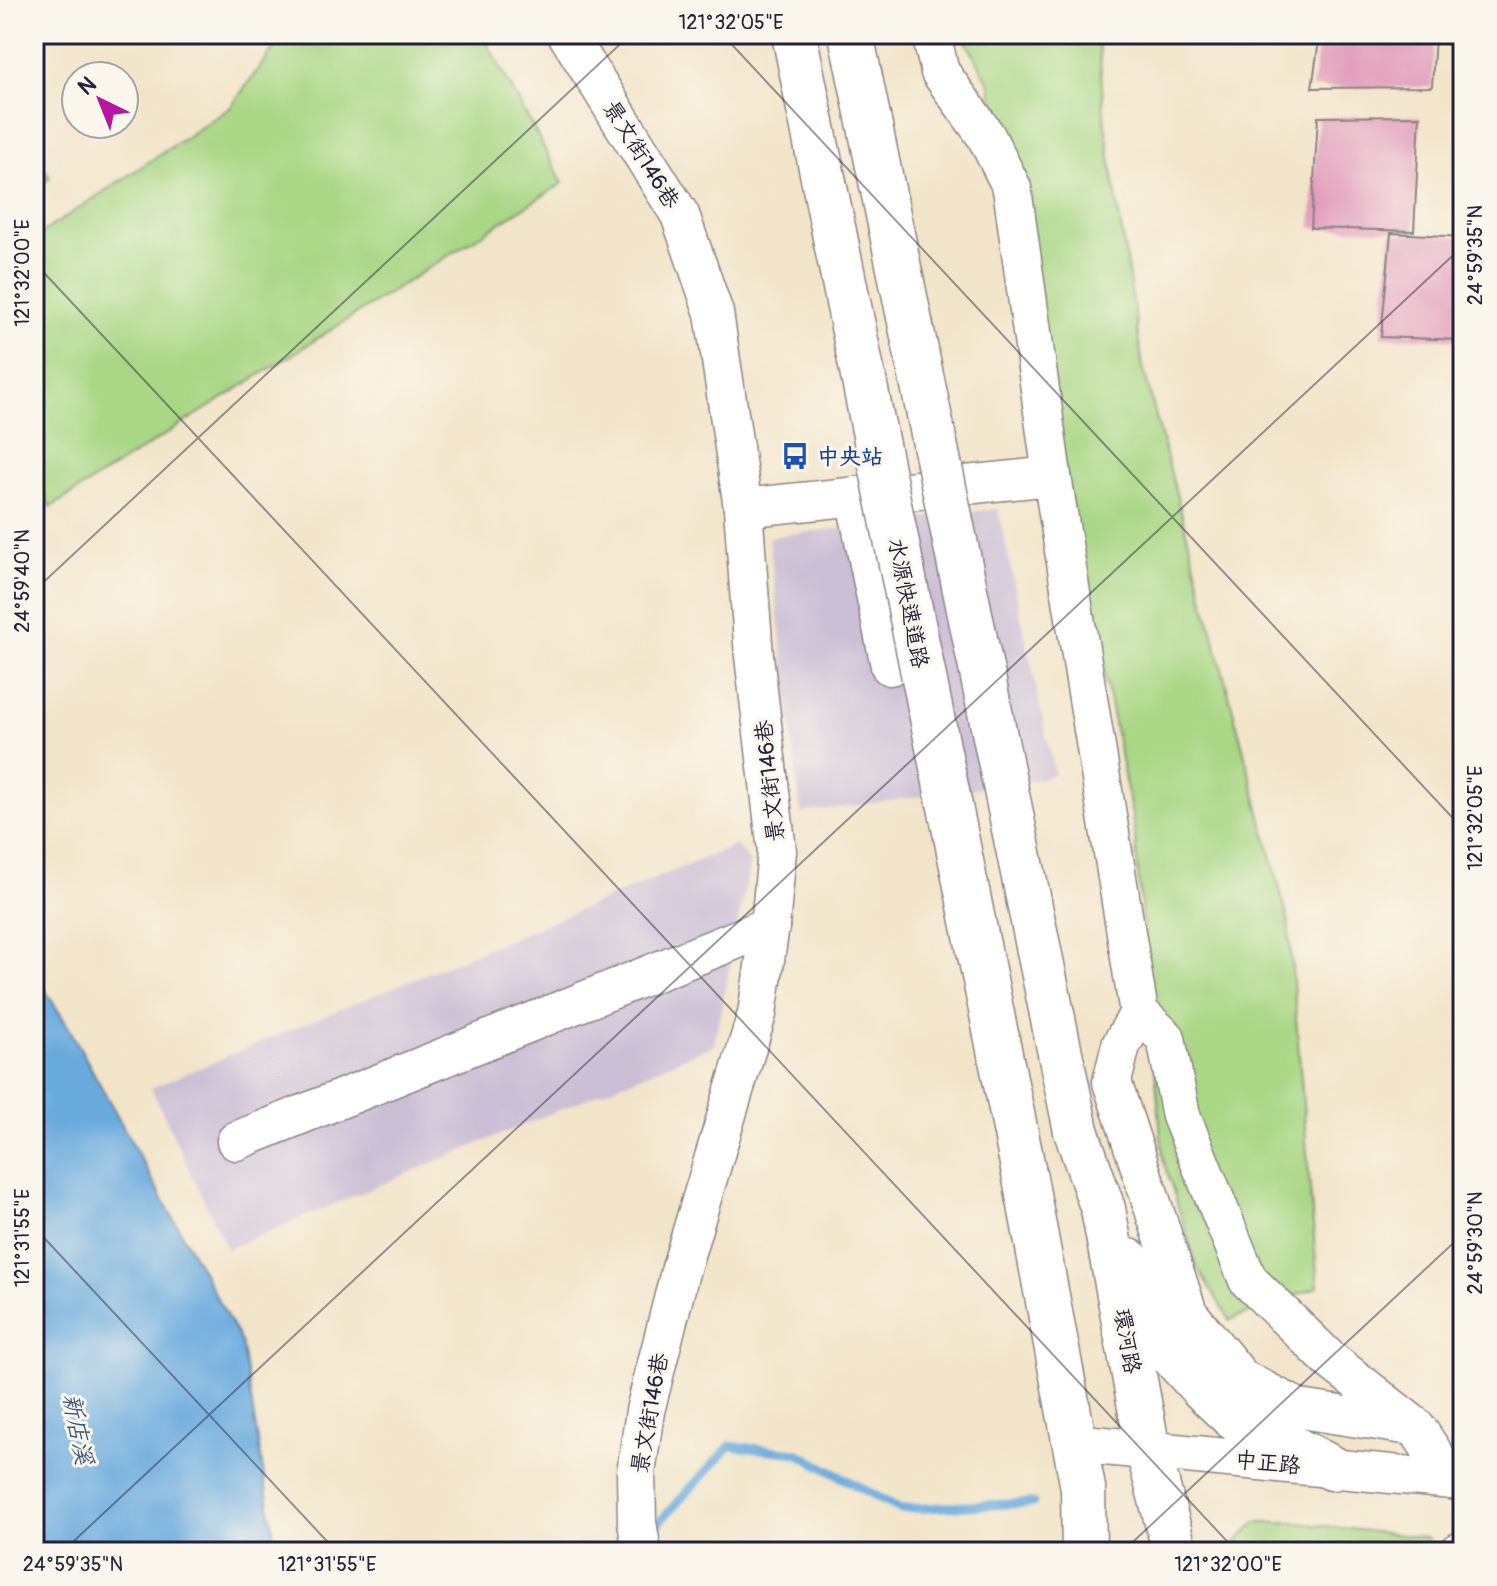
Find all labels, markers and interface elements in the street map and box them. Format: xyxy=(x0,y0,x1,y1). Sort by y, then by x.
text: 121°32'05"E xyxy=(679,10,783,35)
north arrow xyxy=(60,60,140,140)
text: N xyxy=(72,71,102,101)
street label: 景文街146巷 xyxy=(597,95,685,214)
text: 24°59'35"N xyxy=(1463,205,1488,305)
text: 121°32'00"E xyxy=(10,219,35,327)
bus stop icon: 中央站 xyxy=(780,441,810,471)
place label: 中央站 xyxy=(817,443,883,471)
text: 24°59'40"N xyxy=(10,529,35,633)
street label: 水源快速道路 xyxy=(882,536,934,671)
street label: 景文街146巷 xyxy=(750,719,790,843)
text: 121°32'05"E xyxy=(1463,766,1488,870)
text: 121°31'55"E xyxy=(10,1189,35,1287)
text: 24°59'30"N xyxy=(1463,1191,1488,1295)
street label: 環河路 xyxy=(1107,1306,1147,1376)
street label: 景文街146巷 xyxy=(626,1351,674,1476)
water label: 新店溪 xyxy=(56,1391,99,1469)
street label: 中正路 xyxy=(1234,1446,1302,1480)
text: 24°59'35"N xyxy=(23,1552,123,1577)
text: 121°31'55"E xyxy=(278,1552,376,1577)
text: 121°32'00"E xyxy=(1174,1552,1282,1577)

